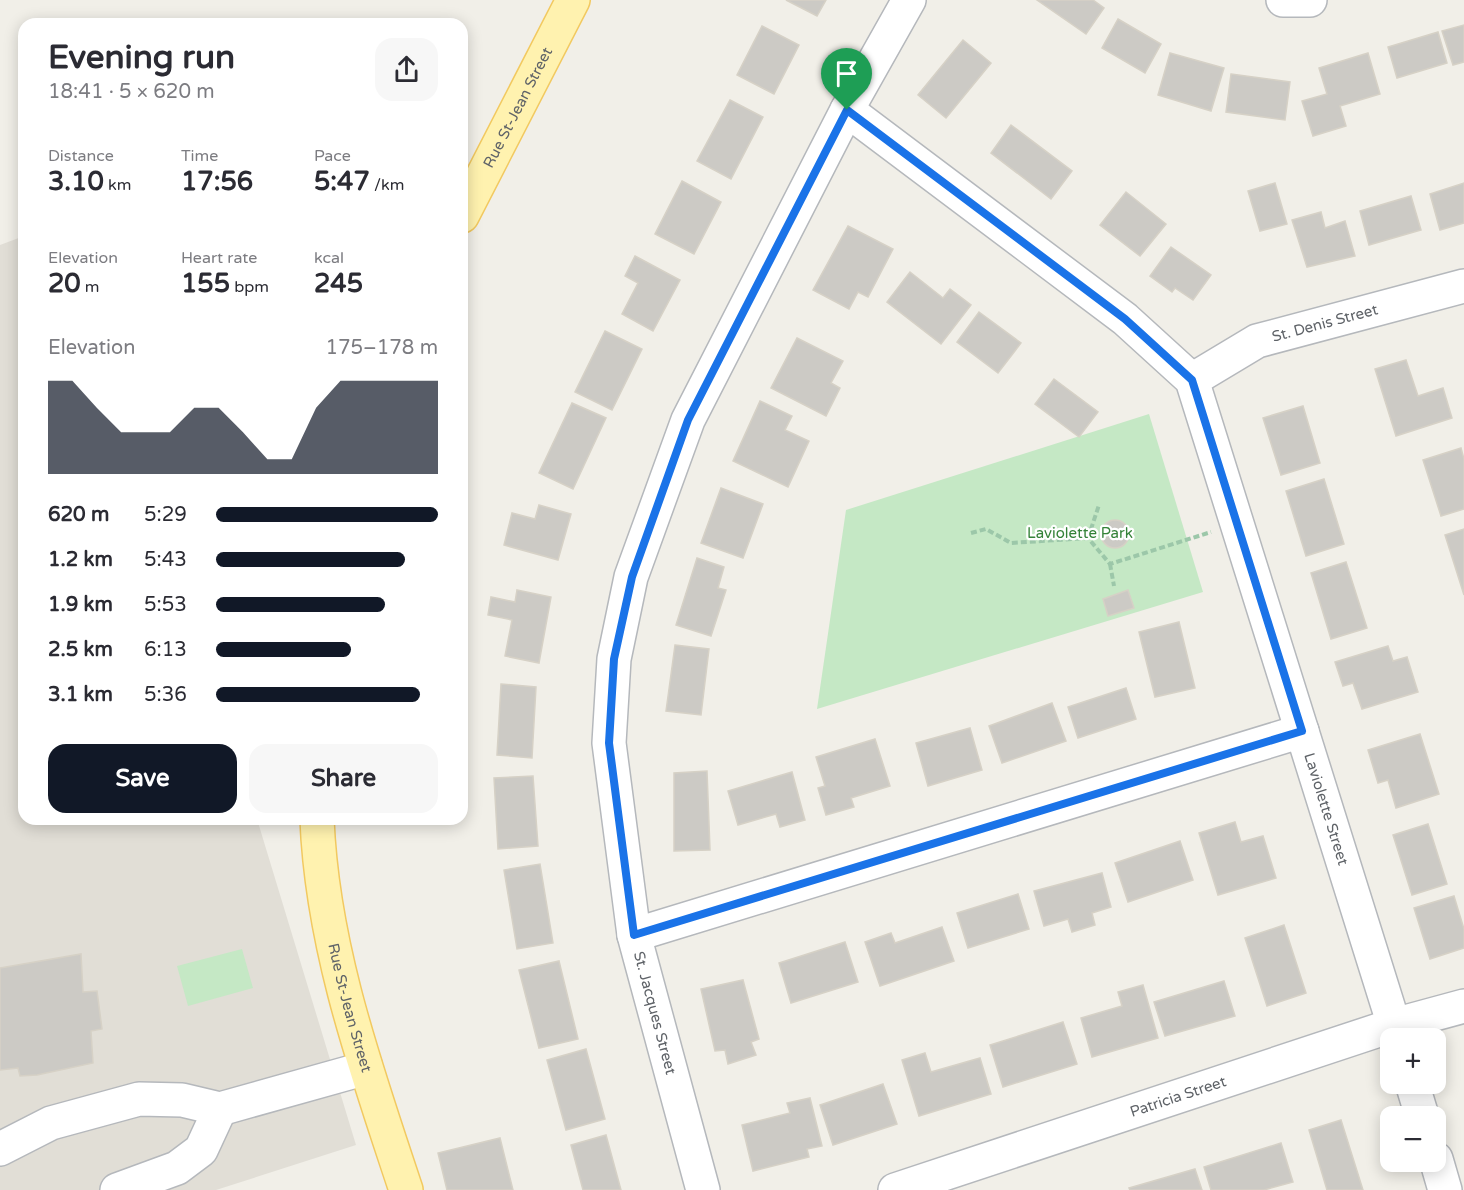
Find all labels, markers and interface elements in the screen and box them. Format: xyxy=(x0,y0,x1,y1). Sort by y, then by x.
text: Evening run xyxy=(48,38,235,77)
button: share xyxy=(375,38,438,101)
street label: Rue St-Jean Street xyxy=(479,44,556,171)
pin xyxy=(821,48,872,110)
icon: arrive xyxy=(830,57,863,90)
text: 18:41 · 5 × 620 m xyxy=(48,80,215,104)
text: Distance xyxy=(48,146,114,166)
text: Time xyxy=(181,146,218,166)
text: Pace xyxy=(314,146,351,166)
text: 3.10 xyxy=(48,166,104,197)
text: 17:56 xyxy=(181,166,253,197)
text: 5:47 xyxy=(314,166,370,197)
text: km xyxy=(104,175,131,195)
text: /km xyxy=(370,175,404,195)
text: Elevation xyxy=(48,248,118,268)
text: Heart rate xyxy=(181,248,257,268)
text: kcal xyxy=(314,248,344,268)
text: 20 xyxy=(48,268,81,299)
text: 155 xyxy=(181,268,230,299)
text: 245 xyxy=(314,268,363,299)
text: m xyxy=(81,277,100,297)
text: bpm xyxy=(230,277,269,297)
street label: St. Denis Street xyxy=(1270,300,1380,346)
text: Elevation xyxy=(48,336,135,360)
text: 175–178 m xyxy=(325,336,438,360)
text: 620 m xyxy=(48,503,109,527)
text: 5:29 xyxy=(144,503,187,527)
park label: Laviolette Park xyxy=(1027,524,1133,542)
text: 1.2 km xyxy=(48,548,113,572)
text: 5:43 xyxy=(144,548,187,572)
text: 1.9 km xyxy=(48,593,113,617)
text: 5:53 xyxy=(144,593,187,617)
text: 2.5 km xyxy=(48,638,113,662)
text: 6:13 xyxy=(144,638,187,662)
text: 3.1 km xyxy=(48,683,113,707)
text: 5:36 xyxy=(144,683,187,707)
button: Save xyxy=(48,744,237,813)
button: Share xyxy=(249,744,438,813)
street label: Laviolette Street xyxy=(1300,751,1352,868)
street label: Rue St-Jean Street xyxy=(324,941,376,1075)
street label: St. Jacques Street xyxy=(630,949,680,1077)
map controls xyxy=(1380,1028,1446,1172)
button: + xyxy=(1380,1028,1446,1094)
street label: Patricia Street xyxy=(1128,1072,1229,1121)
button: − xyxy=(1380,1106,1446,1172)

